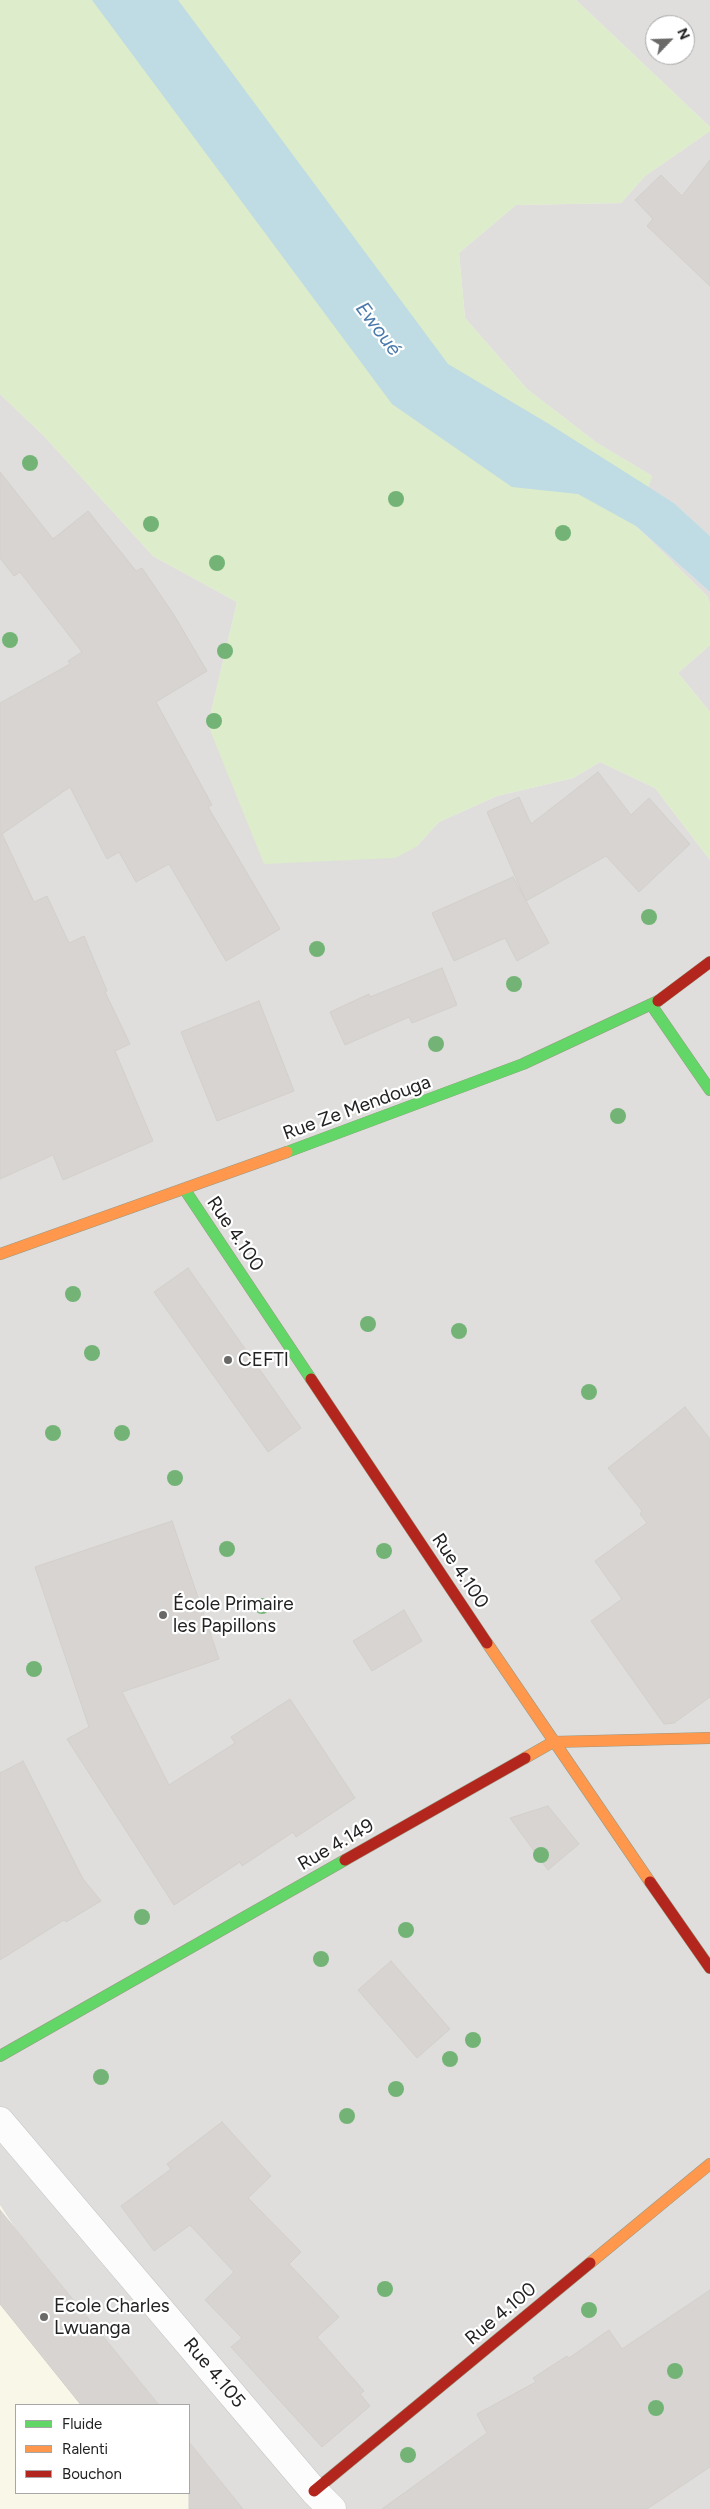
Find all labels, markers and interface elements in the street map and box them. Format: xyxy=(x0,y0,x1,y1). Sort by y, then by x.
north arrow xyxy=(645,15,695,65)
text: N xyxy=(673,26,693,42)
water label: Ewoué xyxy=(350,297,406,361)
street label: Rue Ze Mendouga xyxy=(280,1071,434,1145)
street label: Rue 4.100 xyxy=(202,1192,268,1276)
place label: CEFTI xyxy=(238,1349,289,1371)
marker: CEFTI xyxy=(222,1354,234,1366)
street label: Rue 4.100 xyxy=(427,1529,493,1613)
place label: École Primaire les Papillons xyxy=(173,1593,294,1637)
marker: École Primaire les Papillons xyxy=(157,1609,169,1621)
street label: Rue 4.149 xyxy=(294,1814,378,1876)
street label: Rue 4.100 xyxy=(461,2278,541,2350)
place label: Ecole Charles Lwuanga xyxy=(54,2295,170,2339)
marker: Ecole Charles Lwuanga xyxy=(38,2311,50,2323)
street label: Rue 4.105 xyxy=(178,2333,250,2413)
legend xyxy=(15,2404,190,2494)
text: Fluide xyxy=(62,2415,102,2433)
text: Ralenti xyxy=(62,2440,108,2458)
text: Bouchon xyxy=(62,2465,122,2483)

